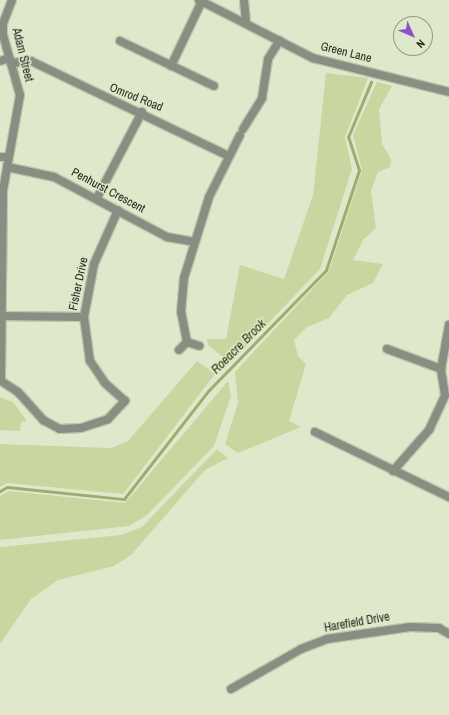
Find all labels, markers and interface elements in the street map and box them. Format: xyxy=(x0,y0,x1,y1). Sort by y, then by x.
north arrow xyxy=(393,16,433,56)
street label: Adam Street xyxy=(8,27,36,83)
text: N xyxy=(414,37,428,51)
street label: Green Lane xyxy=(319,40,373,66)
street label: Omrod Road xyxy=(107,81,165,115)
street label: Penhurst Crescent xyxy=(69,166,147,216)
street label: Fisher Drive xyxy=(66,256,92,312)
water label: Roeacre Brook xyxy=(208,316,270,378)
street label: Harefield Drive xyxy=(323,610,391,636)

